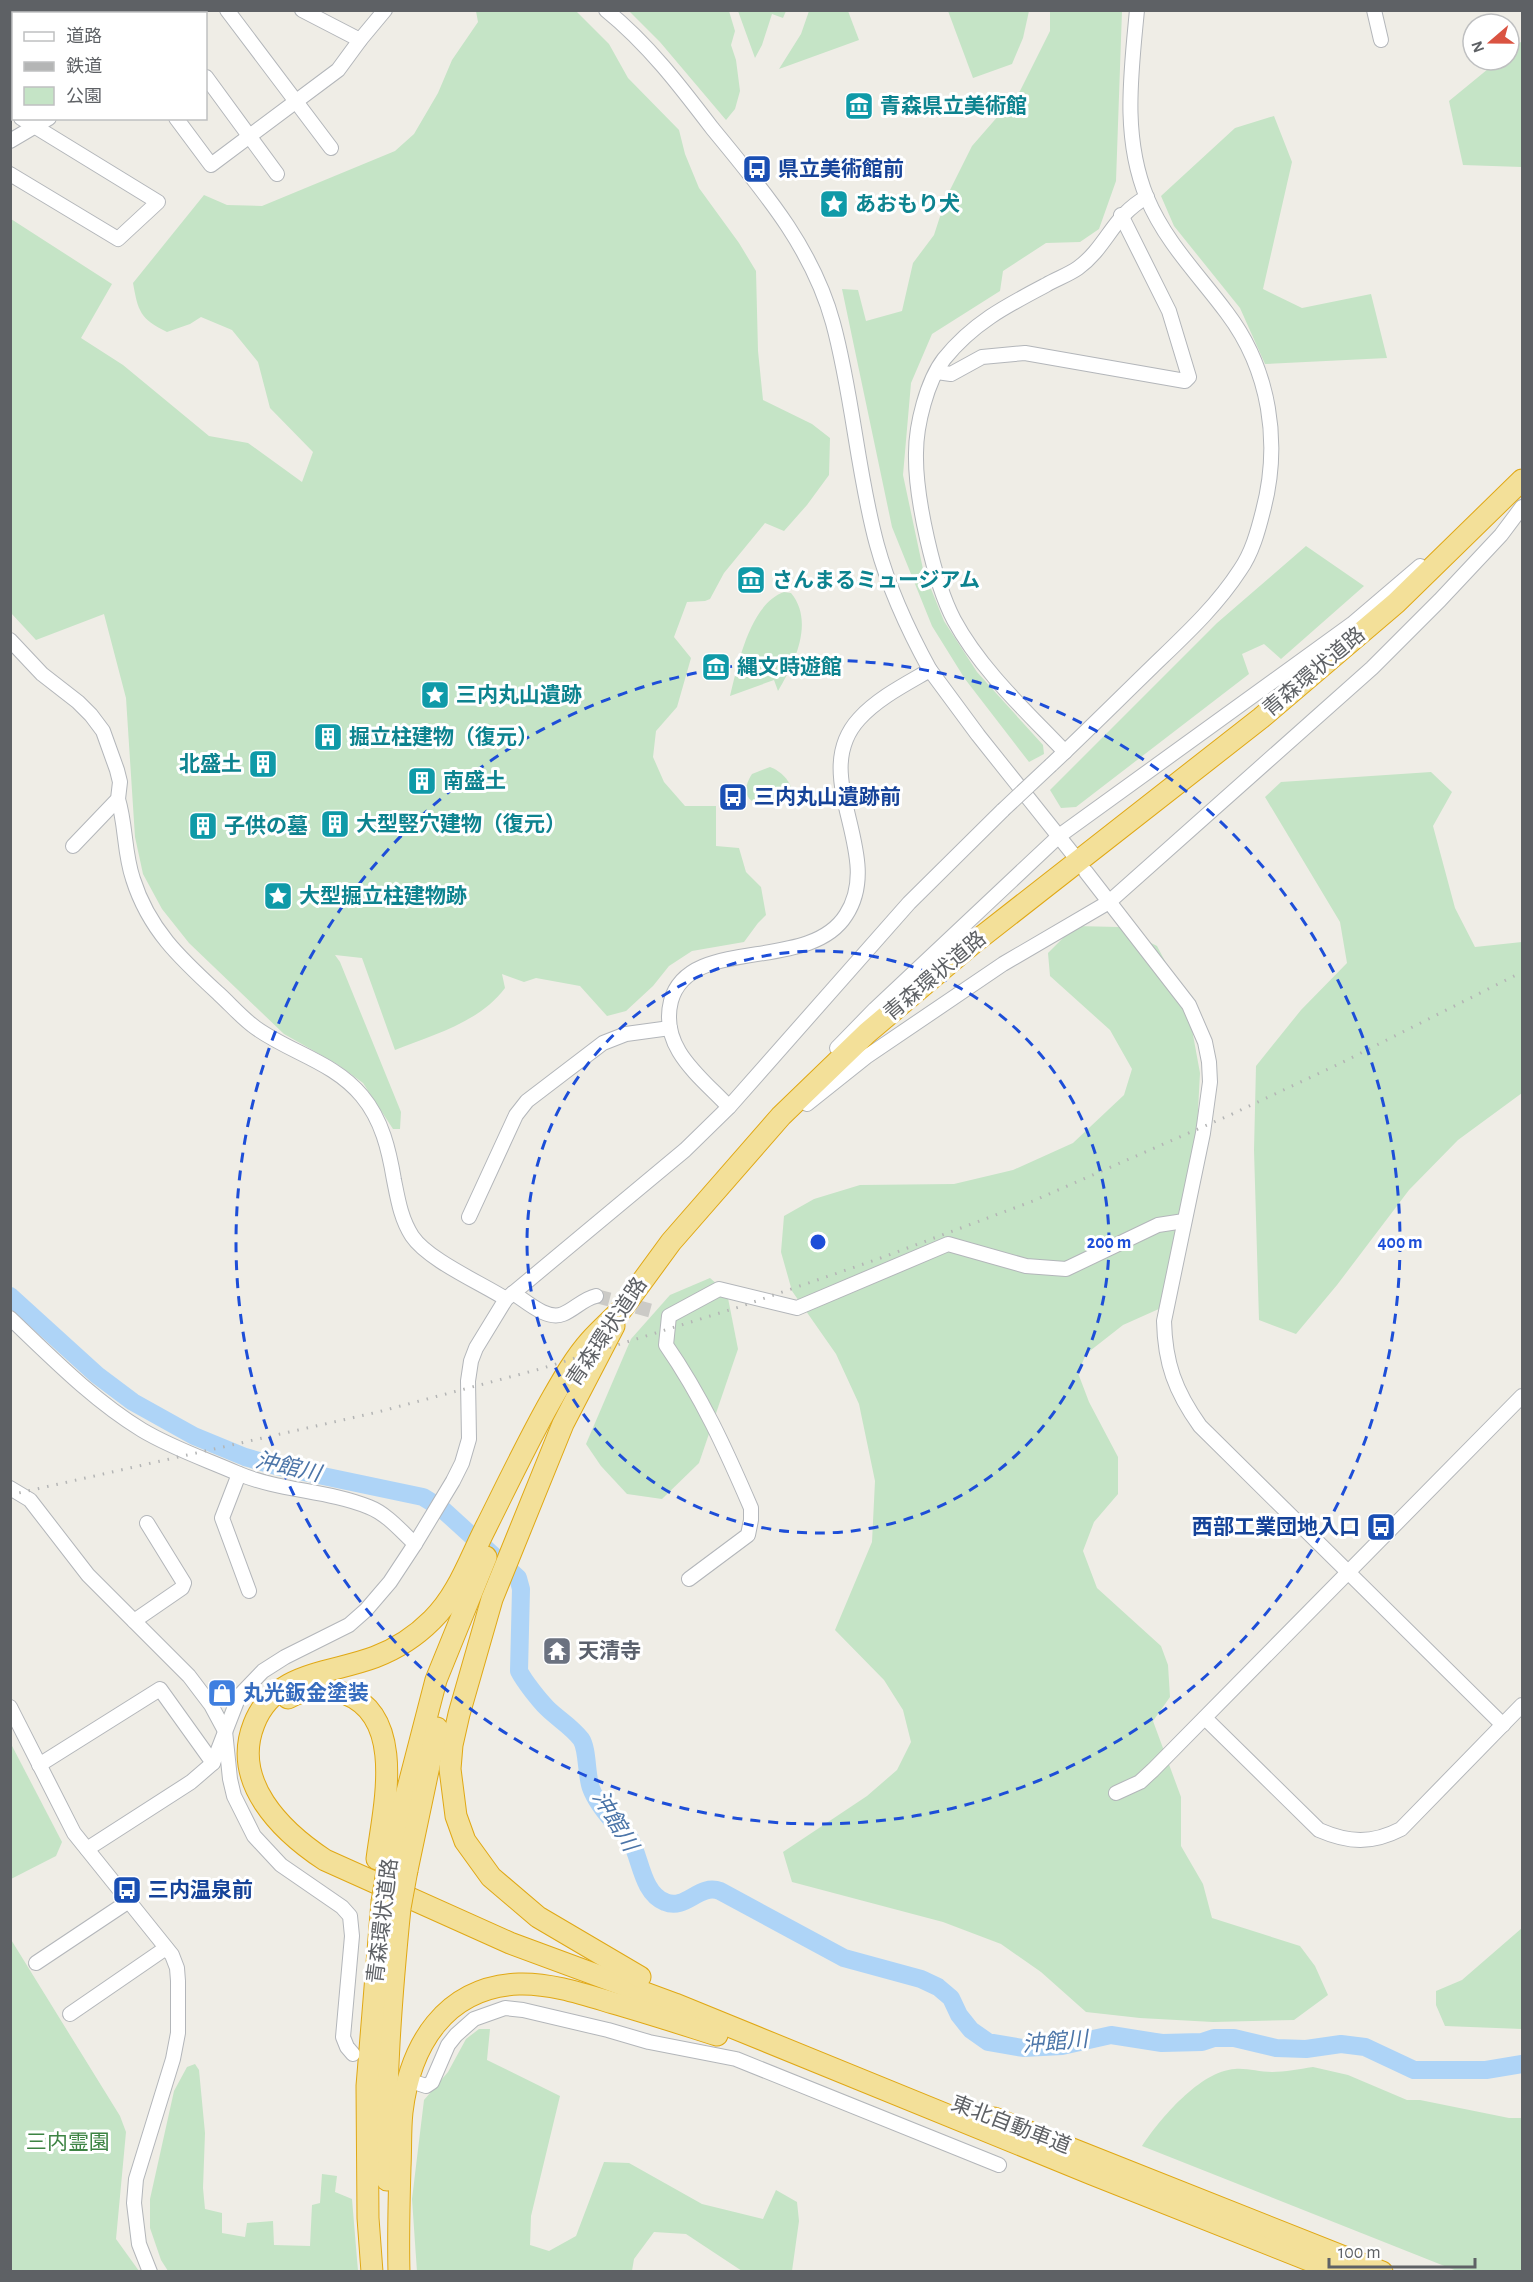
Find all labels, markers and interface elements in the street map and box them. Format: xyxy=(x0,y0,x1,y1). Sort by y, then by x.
legend xyxy=(12,12,207,120)
north arrow xyxy=(1461,12,1521,72)
text: 道路 xyxy=(66,26,102,46)
text: N xyxy=(1468,39,1487,55)
text: 鉄道 xyxy=(66,56,102,76)
text: 公園 xyxy=(66,87,102,106)
museum icon: 青森県立美術館 xyxy=(843,90,875,122)
place label: 青森県立美術館 xyxy=(880,94,1027,117)
bus stop icon: 県立美術館前 xyxy=(741,153,773,185)
place label: 県立美術館前 xyxy=(778,157,904,180)
place icon: あおもり犬 xyxy=(818,188,850,220)
place label: あおもり犬 xyxy=(855,193,960,215)
museum icon: さんまるミュージアム xyxy=(735,564,767,596)
place label: さんまるミュージアム xyxy=(772,569,980,591)
street label: 青森環状道路 xyxy=(1258,623,1369,721)
museum icon: 縄文時遊館 xyxy=(700,651,732,683)
place label: 縄文時遊館 xyxy=(737,655,842,678)
place icon: 三内丸山遺跡 xyxy=(419,679,451,711)
place label: 三内丸山遺跡 xyxy=(456,684,582,706)
building icon: 掘立柱建物（復元） xyxy=(312,721,344,753)
place label: 掘立柱建物（復元） xyxy=(349,725,538,748)
building icon: 北盛土 xyxy=(247,748,279,780)
place label: 北盛土 xyxy=(179,752,242,775)
building icon: 南盛土 xyxy=(406,765,438,797)
place label: 南盛土 xyxy=(443,769,506,792)
bus stop icon: 三内丸山遺跡前 xyxy=(717,781,749,813)
place label: 三内丸山遺跡前 xyxy=(754,785,901,808)
building icon: 大型竪穴建物（復元） xyxy=(319,808,351,840)
building icon: 子供の墓 xyxy=(187,810,219,842)
place label: 大型竪穴建物（復元） xyxy=(356,812,566,835)
place label: 子供の墓 xyxy=(224,814,308,837)
place icon: 大型掘立柱建物跡 xyxy=(262,880,294,912)
place label: 大型掘立柱建物跡 xyxy=(299,884,467,907)
street label: 青森環状道路 xyxy=(879,927,990,1025)
centre of rings xyxy=(808,1232,828,1252)
text: 200 m xyxy=(1087,1234,1131,1252)
text: 400 m xyxy=(1377,1234,1423,1252)
street label: 青森環状道路 xyxy=(562,1273,651,1390)
water label: 沖館川 xyxy=(253,1448,325,1486)
bus stop icon: 西部工業団地入口 xyxy=(1365,1511,1397,1543)
place label: 西部工業団地入口 xyxy=(1192,1516,1360,1538)
temple icon: 天清寺 xyxy=(541,1635,573,1667)
place label: 天清寺 xyxy=(578,1640,641,1662)
shop icon: 丸光鈑金塗装 xyxy=(206,1677,238,1709)
place label: 丸光鈑金塗装 xyxy=(243,1682,369,1704)
water label: 沖館川 xyxy=(589,1787,643,1857)
street label: 青森環状道路 xyxy=(364,1857,401,1985)
bus stop icon: 三内温泉前 xyxy=(111,1874,143,1906)
place label: 三内温泉前 xyxy=(148,1878,253,1901)
water label: 沖館川 xyxy=(1021,2027,1091,2056)
street label: 東北自動車道 xyxy=(948,2092,1074,2157)
park label: 三内霊園 xyxy=(26,2131,110,2153)
scale bar xyxy=(1329,2231,1474,2269)
text: 100 m xyxy=(1338,2244,1381,2262)

